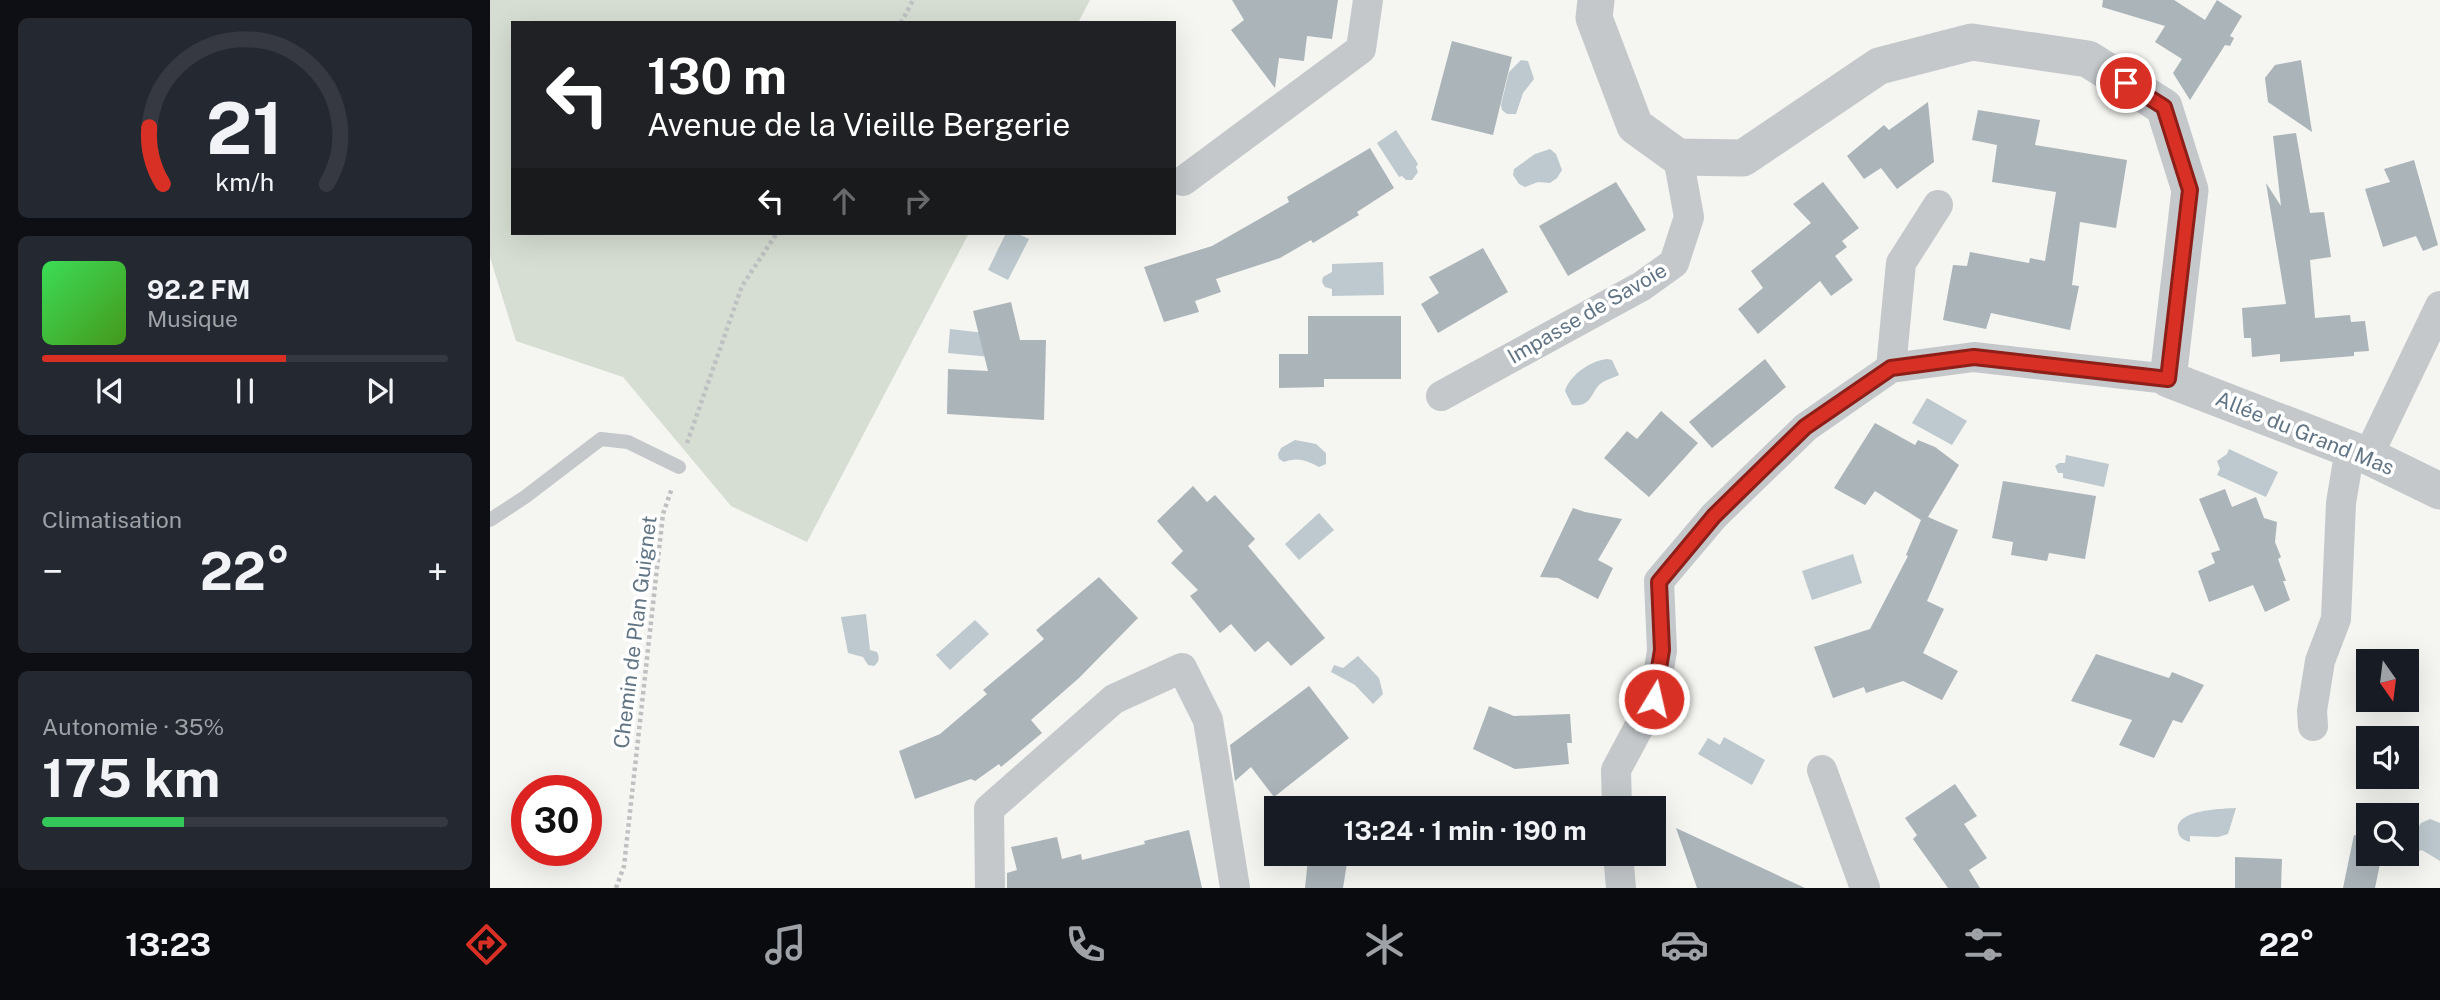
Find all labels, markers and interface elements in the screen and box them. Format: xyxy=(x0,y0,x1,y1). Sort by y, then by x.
text: 130 m xyxy=(647,47,787,105)
icon: left xyxy=(532,49,623,140)
pin xyxy=(2096,53,2156,113)
icon: arrive xyxy=(2107,64,2145,102)
text: 21 xyxy=(206,85,284,170)
text: Avenue de la Vieille Bergerie xyxy=(647,106,1070,143)
text: km/h xyxy=(216,167,274,197)
icon: left xyxy=(752,182,790,220)
icon: ahead xyxy=(825,182,863,220)
icon: right xyxy=(898,182,936,220)
street label: Impasse de Savoie xyxy=(1503,257,1671,369)
text: 92.2 FM xyxy=(147,274,250,305)
text: Musique xyxy=(147,305,238,332)
icon: previous xyxy=(91,372,129,410)
icon: pause xyxy=(226,372,264,410)
icon: next xyxy=(361,372,399,410)
street label: Allée du Grand Mas xyxy=(2212,386,2398,480)
text: Climatisation xyxy=(42,506,182,533)
street label: Chemin de Plan Guignet xyxy=(608,514,662,750)
text: 22° xyxy=(200,541,290,602)
text: − xyxy=(42,549,63,594)
text: + xyxy=(427,549,448,594)
north arrow xyxy=(2356,649,2418,712)
map controls xyxy=(2356,649,2419,866)
position arrow xyxy=(1617,662,1691,736)
text: Autonomie · 35% xyxy=(42,713,224,740)
button: sound xyxy=(2356,726,2419,789)
text: 175 km xyxy=(42,748,220,809)
speed limit sign: 30 xyxy=(511,775,602,866)
button: search xyxy=(2356,803,2419,866)
text: 13:24 · 1 min · 190 m xyxy=(1343,815,1587,846)
icon: directions xyxy=(462,920,511,969)
icon: music xyxy=(761,920,810,969)
icon: phone xyxy=(1061,920,1110,969)
icon: climate xyxy=(1360,920,1409,969)
icon: car xyxy=(1660,920,1709,969)
icon: filters xyxy=(1959,920,2008,969)
text: 13:23 xyxy=(125,926,211,963)
text: 22° xyxy=(2259,926,2315,963)

